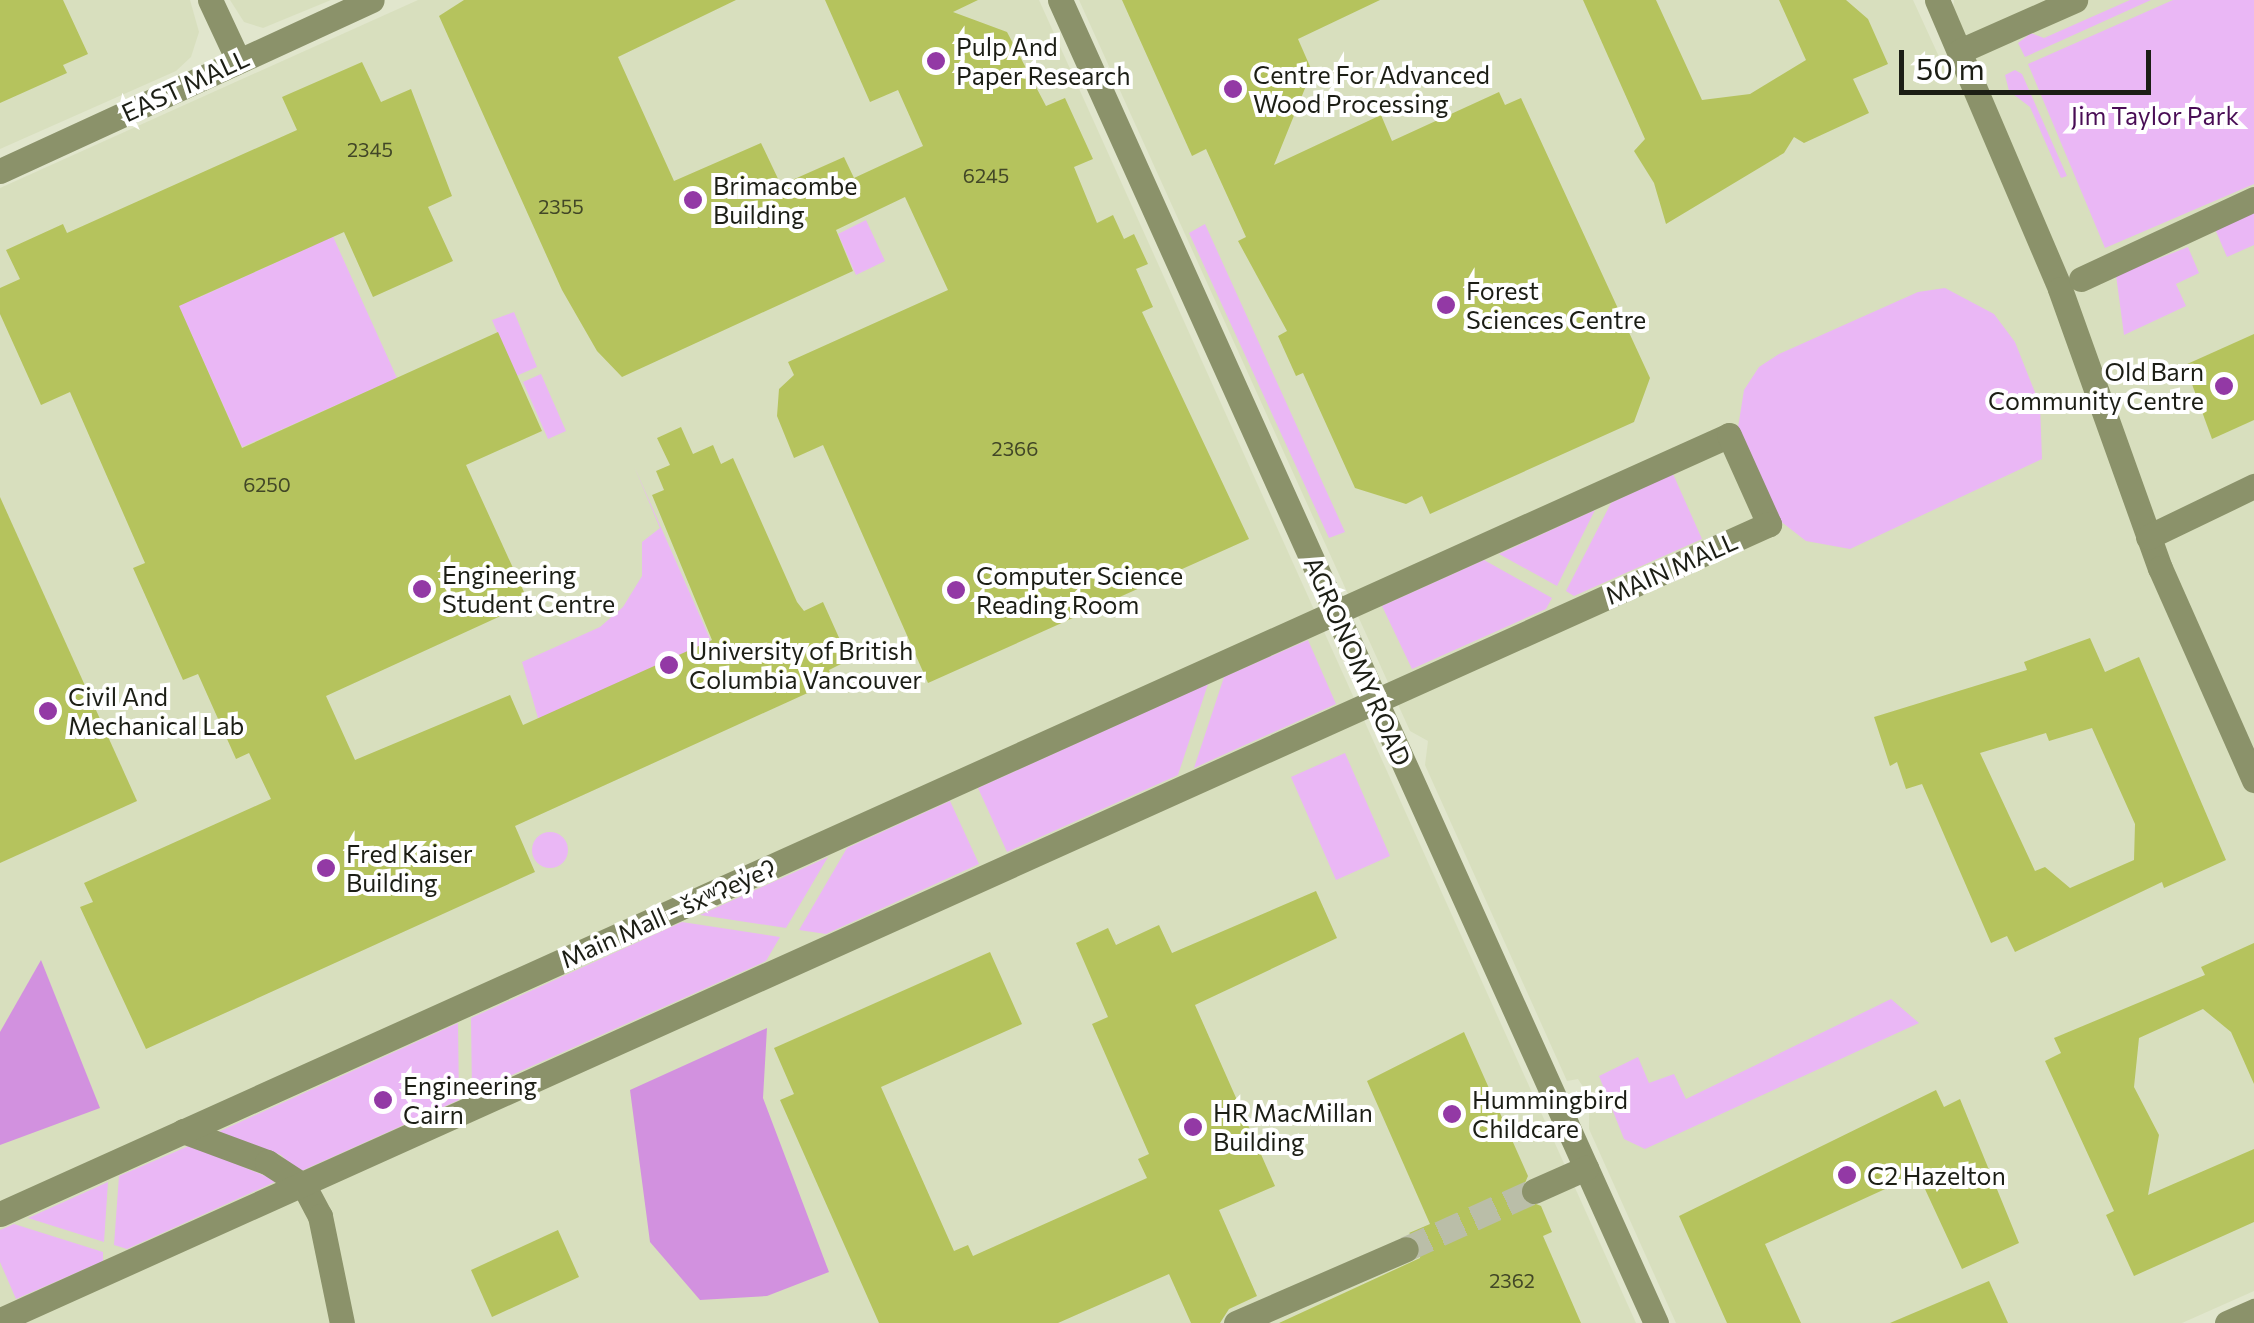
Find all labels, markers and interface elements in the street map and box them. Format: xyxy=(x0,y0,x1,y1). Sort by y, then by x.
scale bar xyxy=(1904,30,2156,92)
place label: Pulp And Paper Research xyxy=(956,32,1131,91)
street label: EAST MALL xyxy=(117,42,253,128)
text: 50 m xyxy=(1916,49,1985,86)
marker: Pulp And Paper Research xyxy=(925,50,947,72)
place label: Centre For Advanced Wood Processing xyxy=(1253,60,1490,119)
marker: Centre For Advanced Wood Processing xyxy=(1222,78,1244,100)
park label: Jim Taylor Park xyxy=(2071,100,2239,130)
house number: 2345 xyxy=(347,137,393,161)
house number: 6245 xyxy=(963,163,1009,187)
place label: Brimacombe Building xyxy=(713,171,858,230)
marker: Brimacombe Building xyxy=(682,189,704,211)
house number: 2355 xyxy=(538,194,584,218)
place label: Forest Sciences Centre xyxy=(1466,276,1646,335)
marker: Forest Sciences Centre xyxy=(1435,294,1457,316)
place label: Old Barn Community Centre xyxy=(1988,357,2204,416)
marker: Old Barn Community Centre xyxy=(2213,375,2235,397)
house number: 2366 xyxy=(992,436,1038,460)
house number: 6250 xyxy=(243,472,291,496)
street label: MAIN MALL xyxy=(1600,525,1742,611)
street label: AGRONOMY ROAD xyxy=(1298,552,1418,770)
place label: Engineering Student Centre xyxy=(442,560,615,619)
place label: Computer Science Reading Room xyxy=(976,561,1183,620)
marker: Engineering Student Centre xyxy=(411,578,433,600)
marker: Computer Science Reading Room xyxy=(945,579,967,601)
place label: University of British Columbia Vancouver xyxy=(689,636,922,695)
marker: University of British Columbia Vancouver xyxy=(658,654,680,676)
place label: Civil And Mechanical Lab xyxy=(68,682,244,741)
marker: Civil And Mechanical Lab xyxy=(37,700,59,722)
place label: Fred Kaiser Building xyxy=(346,839,473,898)
street label: Main Mall - šxʷʔey̓eʔ xyxy=(556,852,780,974)
marker: Fred Kaiser Building xyxy=(315,857,337,879)
place label: Engineering Cairn xyxy=(403,1071,537,1130)
place label: Hummingbird Childcare xyxy=(1472,1085,1628,1144)
marker: Engineering Cairn xyxy=(372,1089,394,1111)
place label: HR MacMillan Building xyxy=(1213,1098,1373,1157)
marker: Hummingbird Childcare xyxy=(1441,1103,1463,1125)
marker: HR MacMillan Building xyxy=(1182,1116,1204,1138)
place label: C2 Hazelton xyxy=(1867,1160,2006,1190)
marker: C2 Hazelton xyxy=(1836,1164,1858,1186)
house number: 2362 xyxy=(1489,1268,1535,1292)

